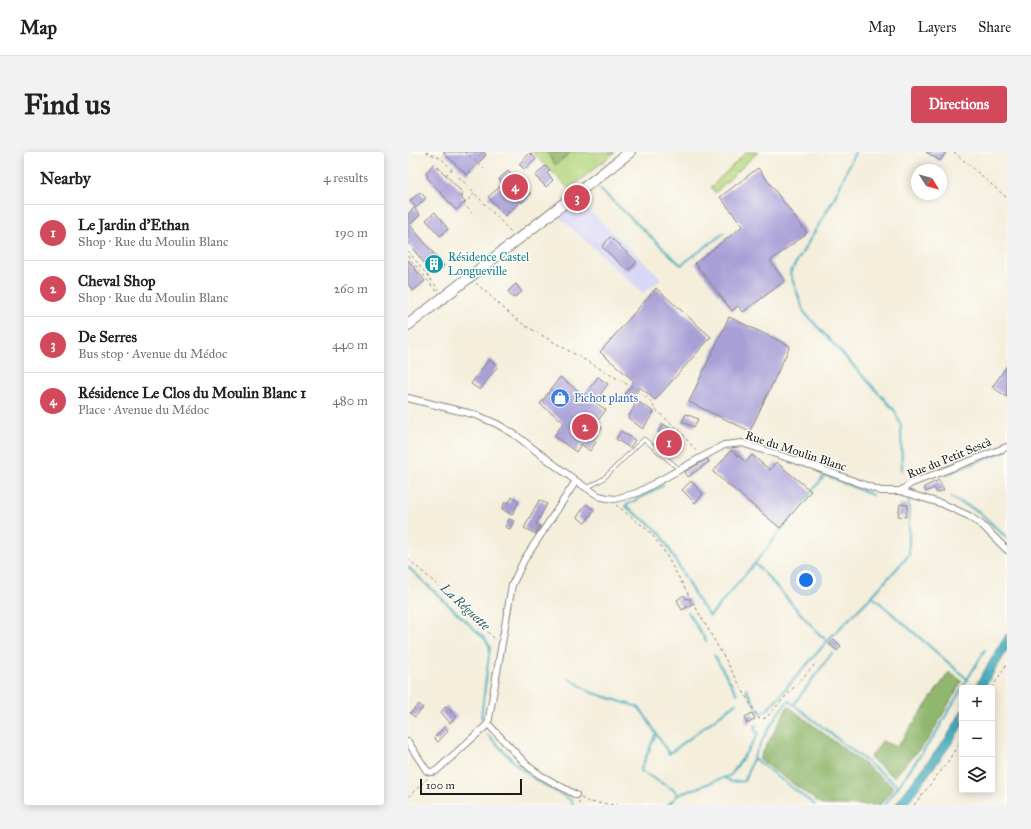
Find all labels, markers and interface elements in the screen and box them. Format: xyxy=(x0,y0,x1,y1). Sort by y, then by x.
text: Map xyxy=(20,16,57,39)
text: Map xyxy=(868,19,896,36)
text: Layers xyxy=(918,19,956,36)
text: Share xyxy=(978,19,1011,36)
button: Directions xyxy=(911,86,1007,123)
text: Find us xyxy=(24,87,110,122)
north arrow xyxy=(911,164,947,200)
text: Nearby xyxy=(40,168,91,189)
text: 4 results xyxy=(323,170,368,186)
pin: 4 xyxy=(502,172,528,202)
pin: 3 xyxy=(564,183,590,213)
text: Le Jardin d'Ethan xyxy=(78,216,189,234)
text: 1 xyxy=(50,225,56,241)
text: 190 m xyxy=(335,225,368,241)
text: Shop · Rue du Moulin Blanc xyxy=(78,234,229,250)
place label: Résidence Castel Longueville xyxy=(448,250,530,279)
building icon: Résidence Castel Longueville xyxy=(423,253,445,275)
text: Cheval Shop xyxy=(78,272,156,290)
text: 2 xyxy=(50,281,56,297)
text: 260 m xyxy=(334,281,368,297)
text: Shop · Rue du Moulin Blanc xyxy=(78,290,229,306)
text: De Serres xyxy=(78,328,137,346)
text: 3 xyxy=(50,337,56,353)
text: 440 m xyxy=(332,337,368,353)
text: Bus stop · Avenue du Médoc xyxy=(78,346,227,362)
text: Résidence Le Clos du Moulin Blanc 1 xyxy=(78,384,306,402)
shop icon: Pichot plants xyxy=(549,387,571,409)
place label: Pichot plants xyxy=(574,391,638,405)
text: 4 xyxy=(49,393,57,409)
text: 480 m xyxy=(333,393,368,409)
text: Place · Avenue du Médoc xyxy=(78,402,209,418)
pin: 2 xyxy=(572,412,598,442)
pin: 1 xyxy=(656,428,682,458)
street label: Rue du Moulin Blanc xyxy=(744,428,848,474)
street label: Rue du Petit Sescà xyxy=(905,434,994,481)
your location xyxy=(796,570,816,590)
water label: La Réguette xyxy=(436,579,494,635)
map controls xyxy=(959,685,995,793)
button: + xyxy=(959,685,995,721)
button: − xyxy=(959,721,995,757)
button: layers xyxy=(959,757,995,793)
scale bar xyxy=(420,777,522,796)
text: 100 m xyxy=(426,779,455,792)

